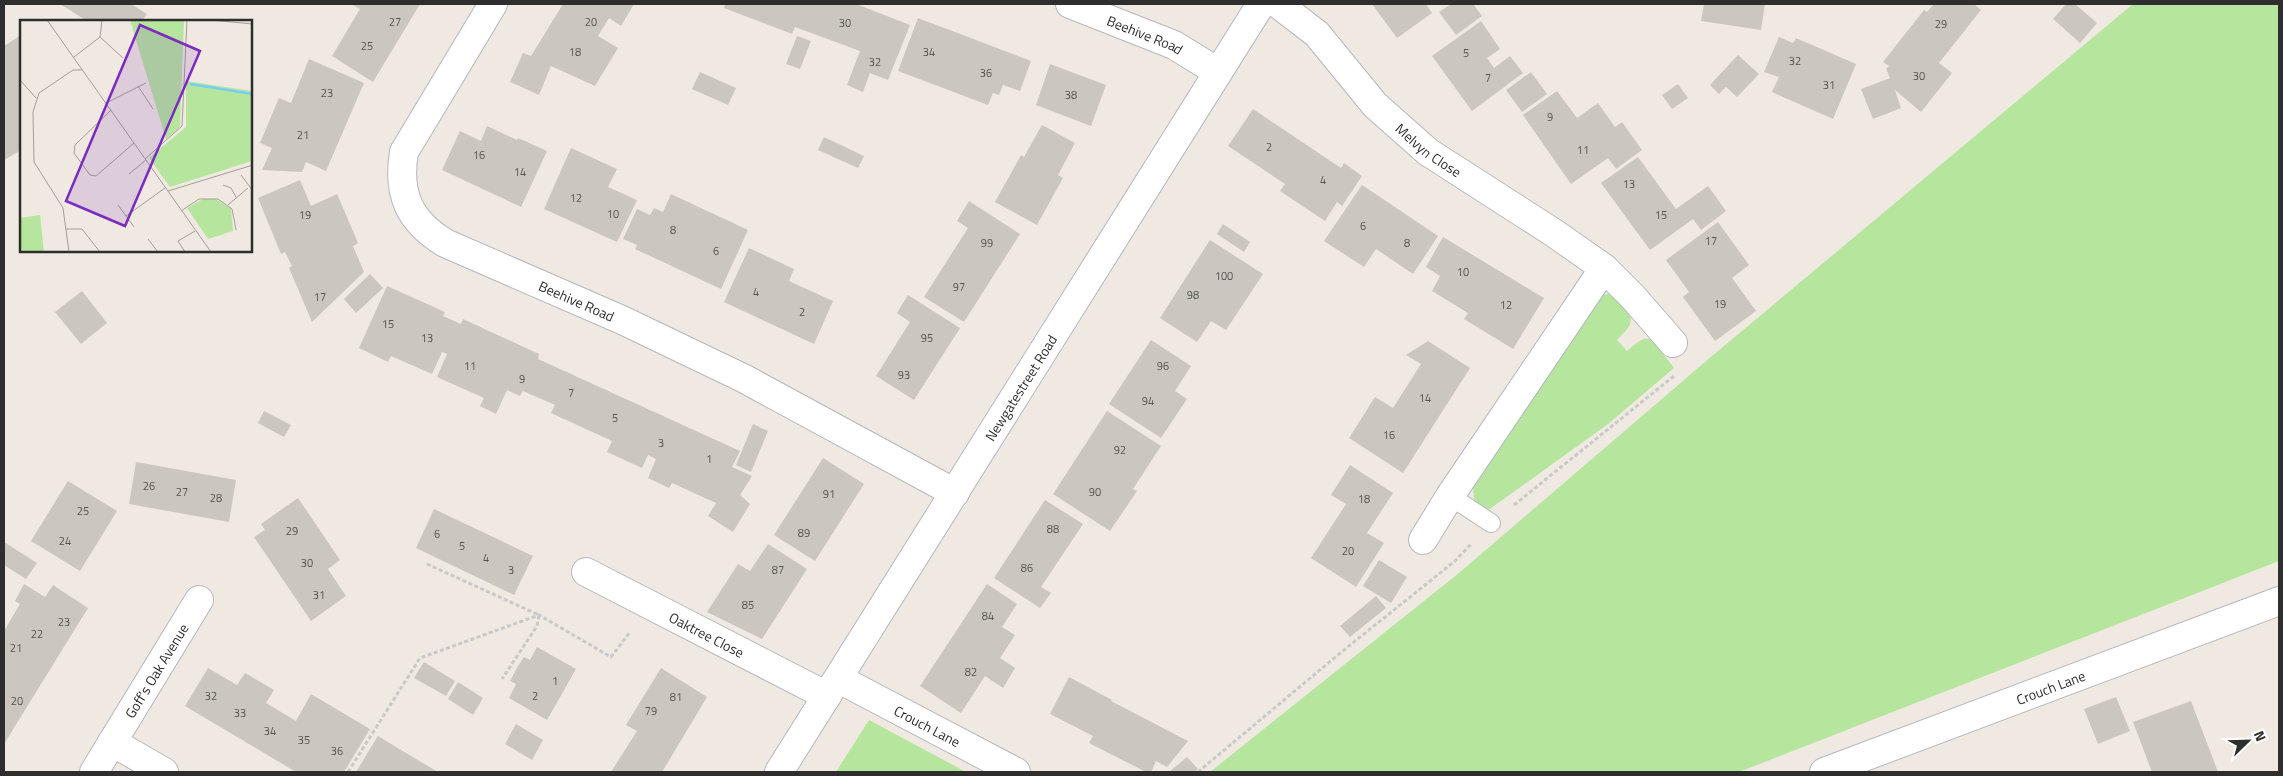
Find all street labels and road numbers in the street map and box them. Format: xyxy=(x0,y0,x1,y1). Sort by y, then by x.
street label: Beehive Road xyxy=(1104,9,1188,59)
street label: Melvyn Close xyxy=(1391,118,1466,182)
street label: Beehive Road xyxy=(536,275,618,326)
street label: Newgatestreet Road xyxy=(979,330,1062,445)
street label: Oaktree Close xyxy=(666,606,748,662)
street label: Goff's Oak Avenue xyxy=(119,619,193,722)
street label: Crouch Lane xyxy=(2013,664,2088,709)
street label: Crouch Lane xyxy=(891,699,964,752)

